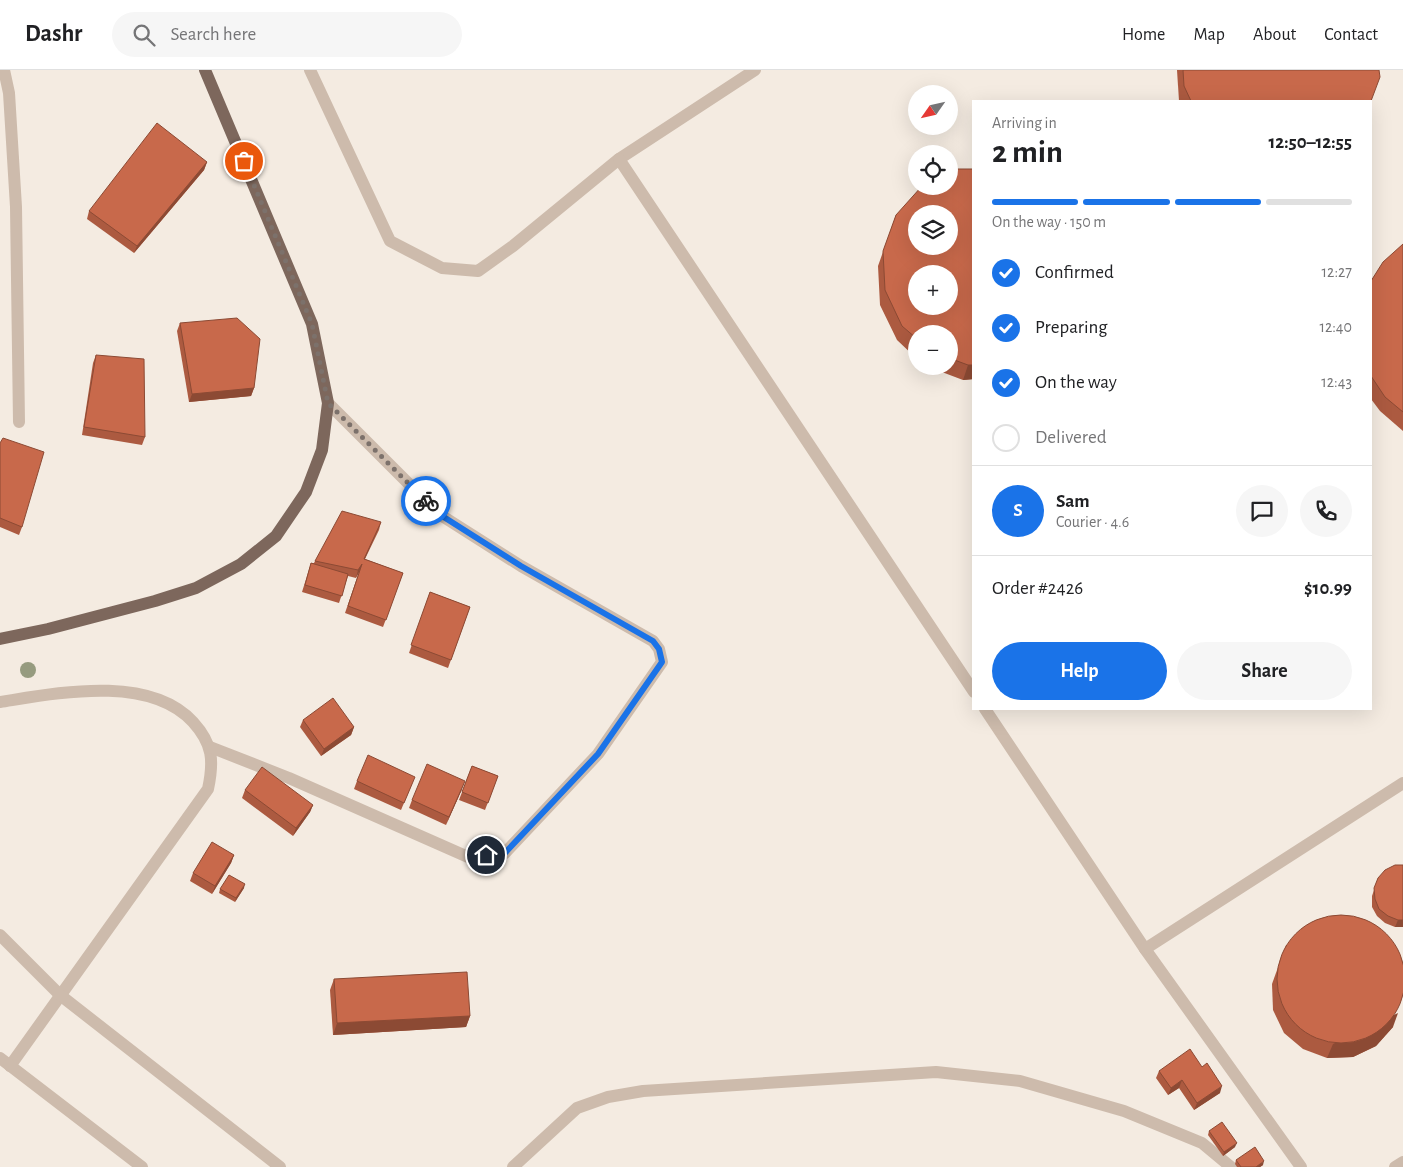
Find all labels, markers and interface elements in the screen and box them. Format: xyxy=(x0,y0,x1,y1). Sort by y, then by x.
search box xyxy=(112,12,462,57)
icon: search xyxy=(130,21,158,49)
text: Dashr xyxy=(25,22,82,46)
text: Search here xyxy=(170,25,256,44)
text: Home xyxy=(1122,26,1165,44)
text: Map xyxy=(1193,26,1225,44)
text: About xyxy=(1253,26,1296,44)
text: Contact xyxy=(1324,26,1378,44)
north arrow xyxy=(908,85,958,135)
map controls xyxy=(908,85,958,375)
text: Arriving in xyxy=(992,115,1057,131)
text: 12:50–12:55 xyxy=(1268,133,1352,152)
text: 2 min xyxy=(992,136,1063,168)
pin xyxy=(223,140,265,182)
button: locate xyxy=(908,145,958,195)
icon: bag xyxy=(230,147,258,175)
button: layers xyxy=(908,205,958,255)
text: On the way · 150 m xyxy=(992,214,1106,230)
icon: check xyxy=(992,259,1020,287)
text: Confirmed xyxy=(1035,263,1114,282)
text: 12:27 xyxy=(1322,264,1352,280)
button: + xyxy=(908,265,958,315)
icon: check xyxy=(992,314,1020,342)
text: Preparing xyxy=(1035,318,1108,337)
text: 12:40 xyxy=(1319,319,1352,335)
button: − xyxy=(908,325,958,375)
icon: check xyxy=(992,369,1020,397)
text: On the way xyxy=(1035,373,1117,392)
text: 12:43 xyxy=(1321,374,1352,390)
text: Delivered xyxy=(1035,428,1107,447)
courier xyxy=(401,476,451,526)
button: chat xyxy=(1236,485,1288,537)
button: phone xyxy=(1300,485,1352,537)
icon: bike xyxy=(412,487,440,515)
text: Sam xyxy=(1056,492,1090,511)
text: S xyxy=(1013,501,1023,520)
text: Courier · 4.6 xyxy=(1056,514,1129,530)
text: Order #2426 xyxy=(992,579,1083,598)
text: $10.99 xyxy=(1304,579,1352,598)
button: Help xyxy=(992,642,1167,700)
button: Share xyxy=(1177,642,1352,700)
pin xyxy=(465,834,507,876)
icon: home xyxy=(472,841,500,869)

